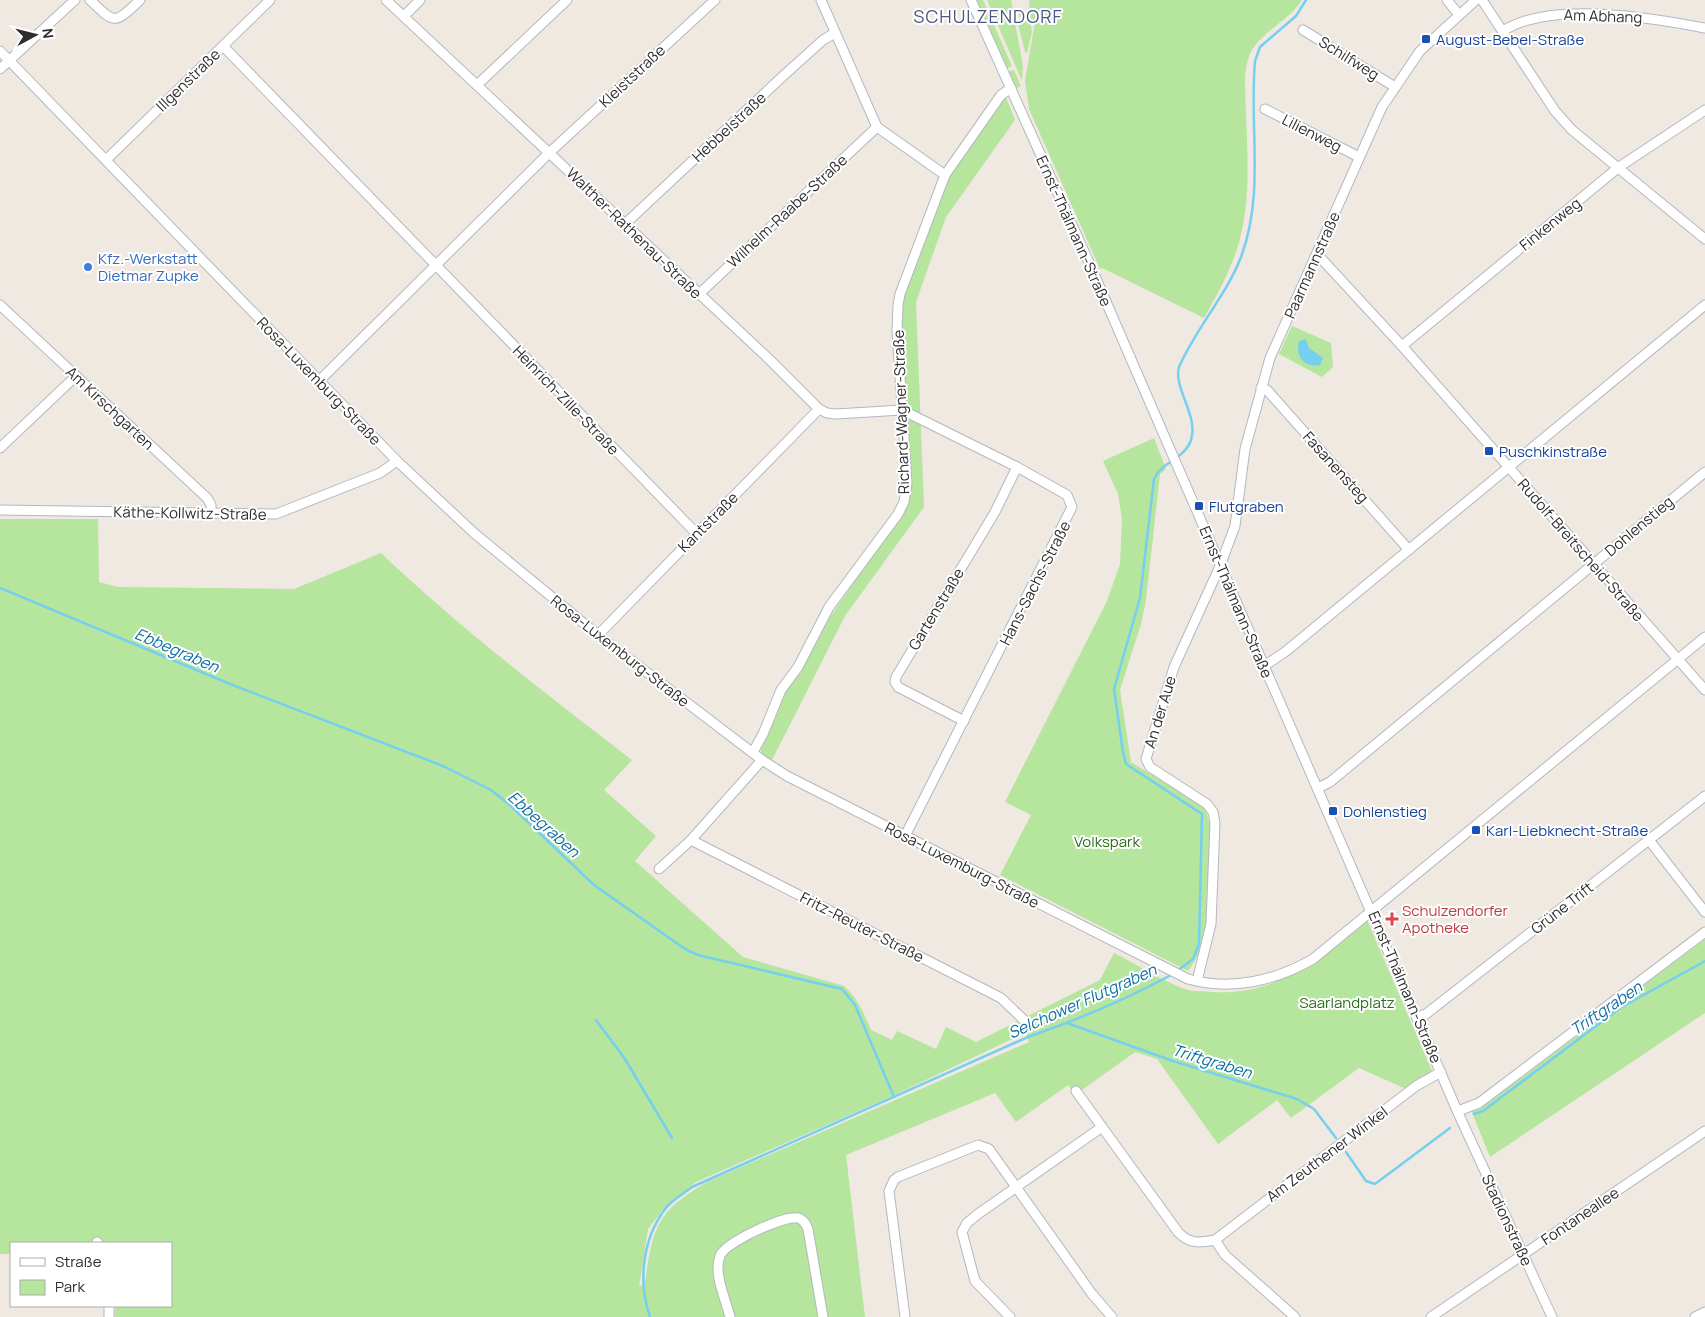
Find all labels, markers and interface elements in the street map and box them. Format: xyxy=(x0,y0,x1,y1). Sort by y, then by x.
district label: SCHULZENDORF xyxy=(913,4,1063,28)
street label: Am Abhang xyxy=(1563,4,1643,28)
north arrow xyxy=(10,10,60,60)
text: N xyxy=(38,27,58,40)
place label: August-Bebel-Straße xyxy=(1436,29,1584,50)
street label: Schilfweg xyxy=(1315,31,1383,85)
marker: August-Bebel-Straße xyxy=(1420,33,1432,45)
street label: Kleiststraße xyxy=(594,40,670,112)
street label: Illgenstraße xyxy=(151,44,225,116)
street label: Hebbelstraße xyxy=(687,87,771,167)
street label: Lilienweg xyxy=(1279,109,1345,157)
street label: Wilhelm-Raabe-Straße xyxy=(722,149,852,272)
street label: Ernst-Thälmann-Straße xyxy=(1031,152,1117,310)
street label: Walther-Rathenau-Straße xyxy=(562,163,706,303)
street label: Finkenweg xyxy=(1515,193,1585,255)
street label: Paarmannstraße xyxy=(1279,208,1345,322)
place label: Kfz.-Werkstatt Dietmar Zupke xyxy=(98,248,199,286)
marker: Kfz.-Werkstatt Dietmar Zupke xyxy=(82,261,94,273)
street label: Rosa-Luxemburg-Straße xyxy=(252,312,386,450)
street label: Richard-Wagner-Straße xyxy=(888,329,914,495)
street label: Heinrich-Zille-Straße xyxy=(508,341,624,460)
street label: Am Kirschgarten xyxy=(61,362,159,454)
street label: Fasanensteg xyxy=(1298,427,1374,507)
place label: Puschkinstraße xyxy=(1499,441,1607,462)
marker: Puschkinstraße xyxy=(1483,445,1495,457)
street label: Rudolf-Breitscheid-Straße xyxy=(1513,474,1649,626)
street label: Kantstraße xyxy=(673,487,743,557)
street label: Dohlenstieg xyxy=(1600,491,1678,561)
place label: Flutgraben xyxy=(1209,496,1284,517)
marker: Flutgraben xyxy=(1193,500,1205,512)
street label: Käthe-Kollwitz-Straße xyxy=(113,501,267,525)
street label: Hans-Sachs-Straße xyxy=(995,517,1076,649)
street label: Ernst-Thälmann-Straße xyxy=(1194,523,1278,681)
street label: Gartenstraße xyxy=(903,564,969,654)
street label: Rosa-Luxemburg-Straße xyxy=(546,590,694,712)
water label: Ebbegraben xyxy=(132,622,223,678)
street label: An der Aue xyxy=(1139,673,1181,751)
water label: Ebbegraben xyxy=(503,786,585,862)
place label: Dohlenstieg xyxy=(1343,801,1427,822)
marker: Dohlenstieg xyxy=(1327,805,1339,817)
street label: Rosa-Luxemburg-Straße xyxy=(881,817,1043,913)
place label: Karl-Liebknecht-Straße xyxy=(1486,820,1649,841)
marker: Karl-Liebknecht-Straße xyxy=(1470,824,1482,836)
park label: Volkspark xyxy=(1074,831,1140,852)
street label: Grüne Trift xyxy=(1526,877,1598,939)
street label: Fritz-Reuter-Straße xyxy=(796,887,928,967)
place label: Schulzendorfer Apotheke xyxy=(1402,900,1509,938)
street label: Ernst-Thälmann-Straße xyxy=(1363,908,1447,1066)
marker: Schulzendorfer Apotheke xyxy=(1386,913,1398,925)
water label: Selchower Flutgraben xyxy=(1004,958,1160,1044)
water label: Triftgraben xyxy=(1566,976,1647,1040)
park label: Saarlandplatz xyxy=(1299,992,1395,1013)
water label: Triftgraben xyxy=(1169,1038,1255,1084)
street label: Am Zeuthener Winkel xyxy=(1262,1101,1392,1207)
street label: Stadionstraße xyxy=(1477,1171,1537,1269)
street label: Fontaneallee xyxy=(1537,1182,1623,1250)
legend xyxy=(10,1242,172,1307)
text: Straße xyxy=(55,1251,102,1272)
text: Park xyxy=(55,1276,85,1297)

